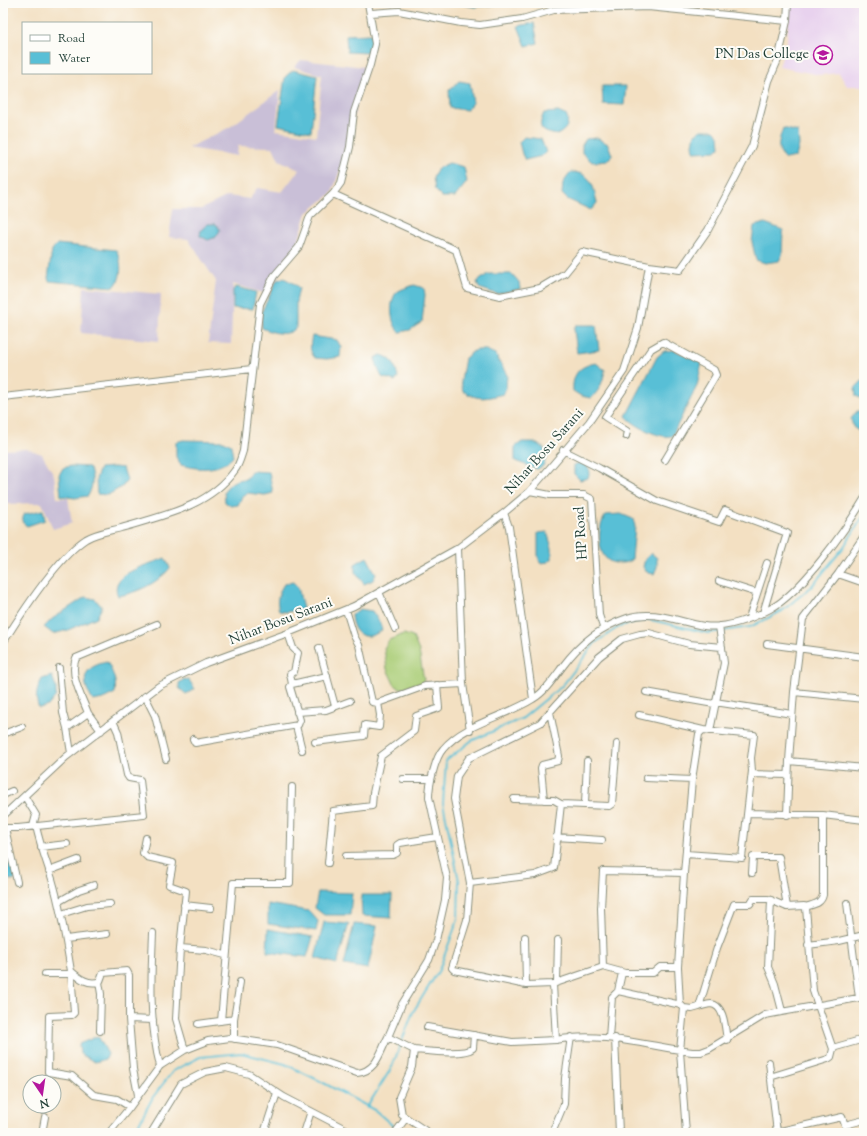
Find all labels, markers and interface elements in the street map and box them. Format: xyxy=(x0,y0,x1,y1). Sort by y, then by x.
legend xyxy=(22,22,152,74)
text: Road xyxy=(58,30,85,48)
school or university icon: PN Das College xyxy=(812,44,834,66)
place label: PN Das College xyxy=(715,45,809,65)
text: Water xyxy=(58,50,91,68)
street label: Nihar Bosu Sarani xyxy=(501,405,589,499)
street label: HP Road xyxy=(570,506,594,560)
street label: Nihar Bosu Sarani xyxy=(226,593,336,651)
north arrow xyxy=(22,1074,62,1114)
text: N xyxy=(38,1094,51,1112)

